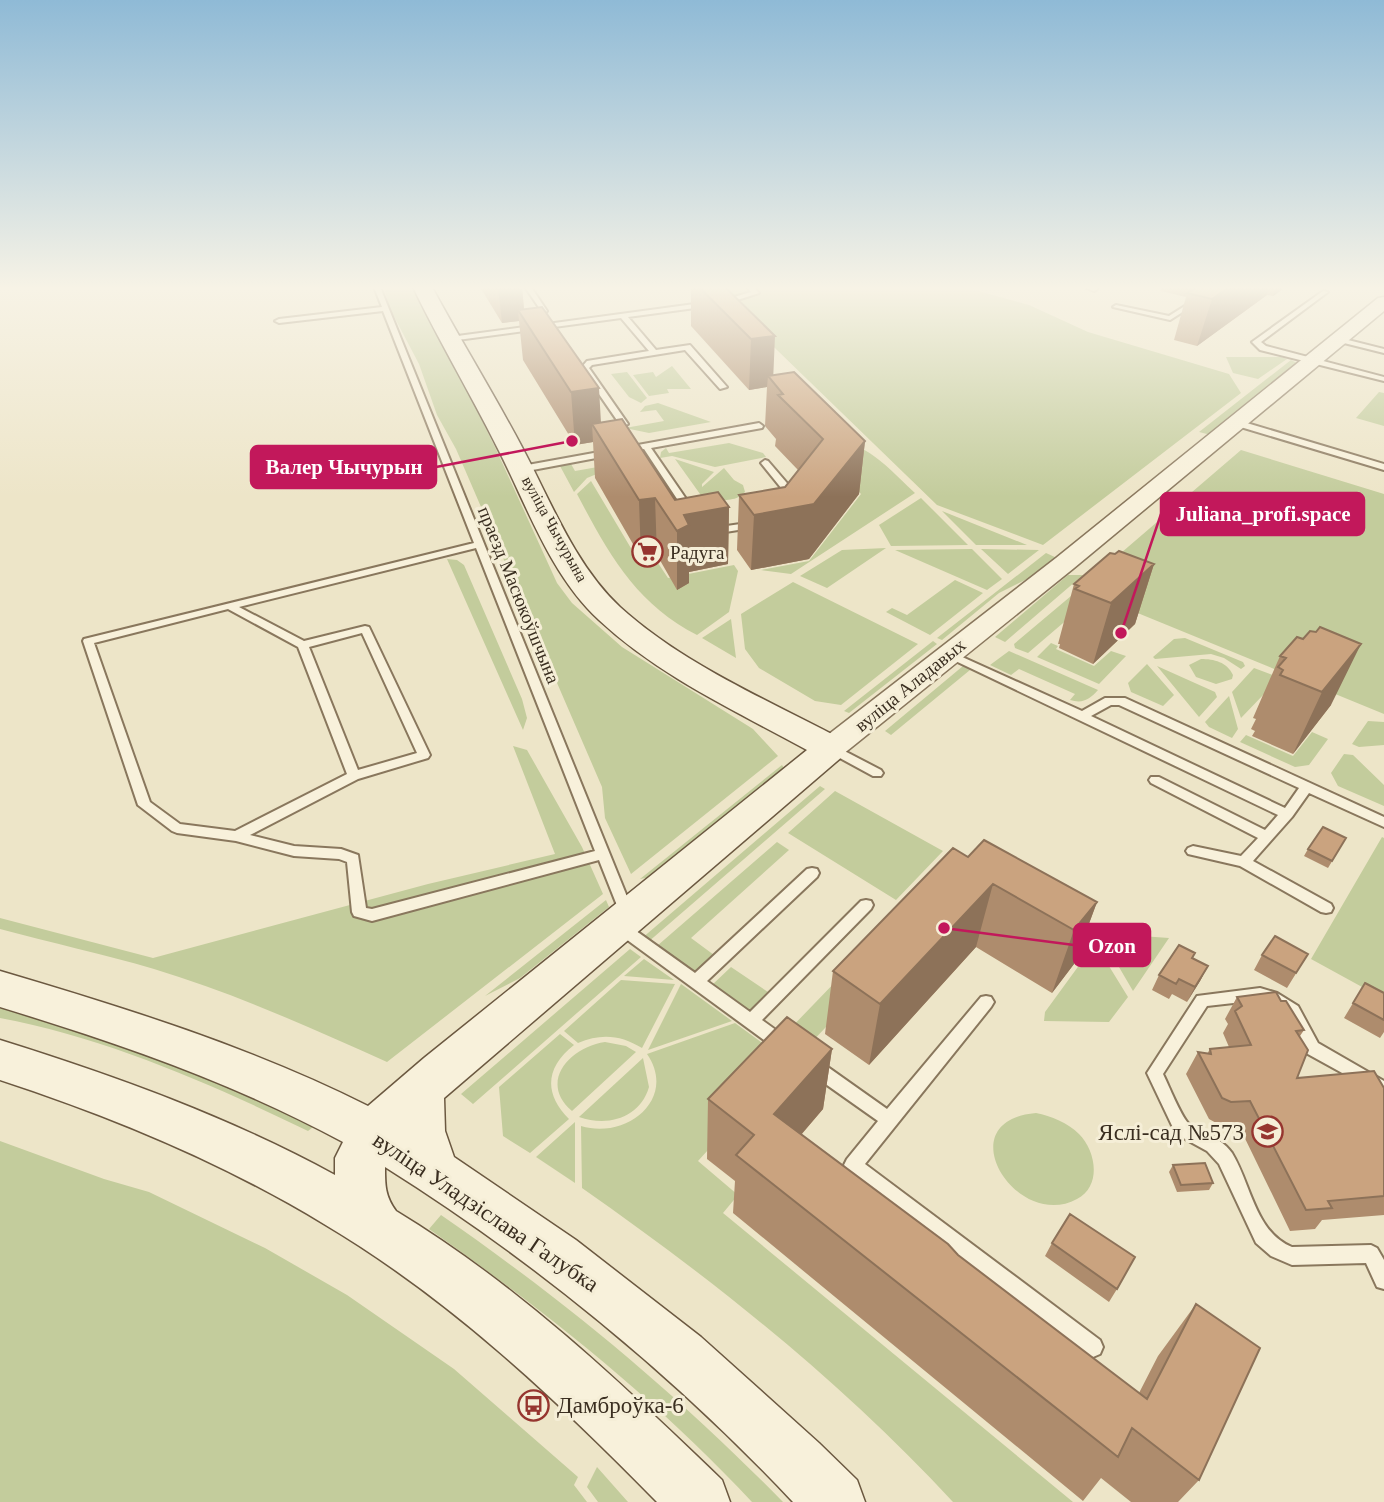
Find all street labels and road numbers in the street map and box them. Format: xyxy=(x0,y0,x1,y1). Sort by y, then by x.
street label: вуліца Чычурына xyxy=(518,473,591,585)
street label: праезд Масюкоўшчына xyxy=(474,503,564,687)
street label: вуліца Аладавых xyxy=(851,634,970,736)
street label: вуліца Уладзіслава Галубка xyxy=(369,1127,603,1297)

